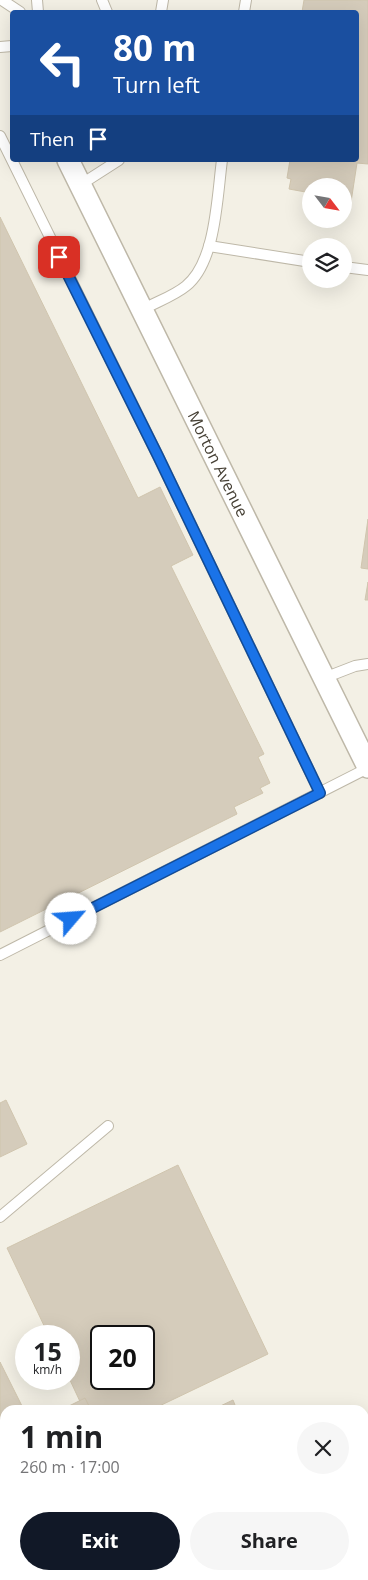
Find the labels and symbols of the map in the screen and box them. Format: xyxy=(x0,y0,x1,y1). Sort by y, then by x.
north arrow xyxy=(302,178,352,228)
pin xyxy=(38,236,80,278)
street label: Morton Avenue xyxy=(183,407,254,521)
position arrow xyxy=(44,892,96,944)
speed limit sign: 20 xyxy=(90,1325,155,1390)

